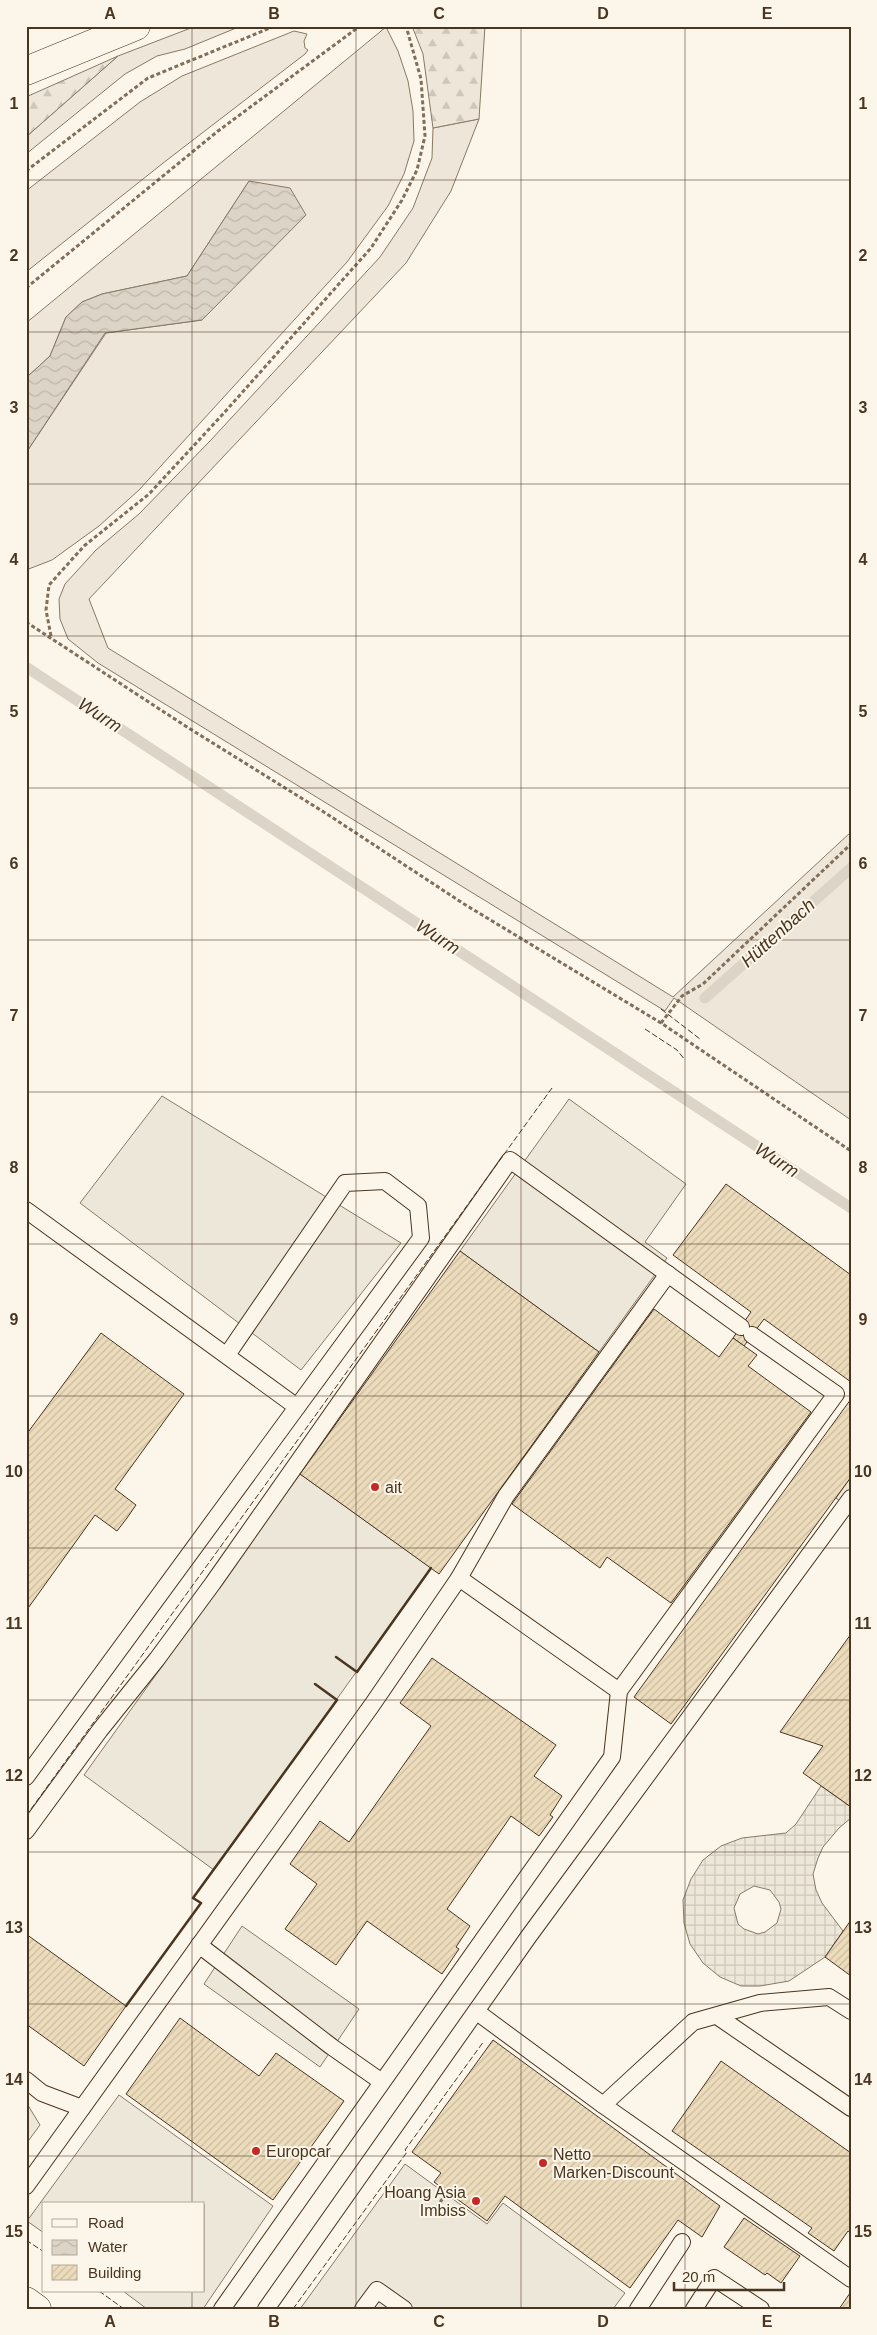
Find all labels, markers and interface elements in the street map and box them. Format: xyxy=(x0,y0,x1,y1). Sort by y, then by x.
text: A xyxy=(104,5,116,22)
text: B xyxy=(268,5,280,22)
text: C xyxy=(433,5,445,22)
text: D xyxy=(597,5,609,22)
text: E xyxy=(762,5,773,22)
text: 1 xyxy=(10,95,19,112)
text: 1 xyxy=(859,95,868,112)
text: 2 xyxy=(10,247,19,264)
text: 2 xyxy=(859,247,868,264)
text: 3 xyxy=(10,399,19,416)
text: 3 xyxy=(859,399,868,416)
text: 4 xyxy=(10,551,19,568)
text: 4 xyxy=(859,551,868,568)
water label: Wurm xyxy=(74,694,126,736)
text: 5 xyxy=(10,703,19,720)
text: 5 xyxy=(859,703,868,720)
text: 6 xyxy=(10,855,19,872)
text: 6 xyxy=(859,855,868,872)
water label: Hüttenbach xyxy=(737,895,819,971)
water label: Wurm xyxy=(412,916,464,958)
text: 7 xyxy=(10,1007,19,1024)
text: 7 xyxy=(859,1007,868,1024)
water label: Wurm xyxy=(751,1139,803,1181)
text: 8 xyxy=(10,1159,19,1176)
text: 8 xyxy=(859,1159,868,1176)
text: 9 xyxy=(10,1311,19,1328)
text: 9 xyxy=(859,1311,868,1328)
text: 10 xyxy=(5,1463,23,1480)
text: 10 xyxy=(854,1463,872,1480)
place label: ait xyxy=(385,1479,402,1496)
marker: ait xyxy=(369,1481,381,1493)
text: 11 xyxy=(6,1615,23,1632)
text: 11 xyxy=(855,1615,872,1632)
text: 12 xyxy=(5,1767,23,1784)
text: 12 xyxy=(854,1767,872,1784)
text: 13 xyxy=(5,1919,23,1936)
text: 13 xyxy=(854,1919,872,1936)
text: 14 xyxy=(5,2071,23,2088)
text: 14 xyxy=(854,2071,872,2088)
place label: Europcar xyxy=(266,2143,332,2160)
marker: Europcar xyxy=(250,2145,262,2157)
place label: Netto Marken-Discount xyxy=(553,2146,674,2181)
marker: Netto Marken-Discount xyxy=(537,2157,549,2169)
place label: Hoang Asia Imbiss xyxy=(384,2184,466,2219)
marker: Hoang Asia Imbiss xyxy=(470,2195,482,2207)
legend xyxy=(42,2202,205,2292)
text: Road xyxy=(88,2214,124,2231)
text: 15 xyxy=(5,2223,23,2240)
text: 15 xyxy=(854,2223,872,2240)
text: Water xyxy=(88,2238,127,2255)
scale bar xyxy=(674,2260,784,2292)
text: Building xyxy=(88,2264,141,2281)
text: 20 m xyxy=(682,2268,715,2285)
text: A xyxy=(104,2313,116,2330)
text: B xyxy=(268,2313,280,2330)
text: C xyxy=(433,2313,445,2330)
text: D xyxy=(597,2313,609,2330)
text: E xyxy=(762,2313,773,2330)

